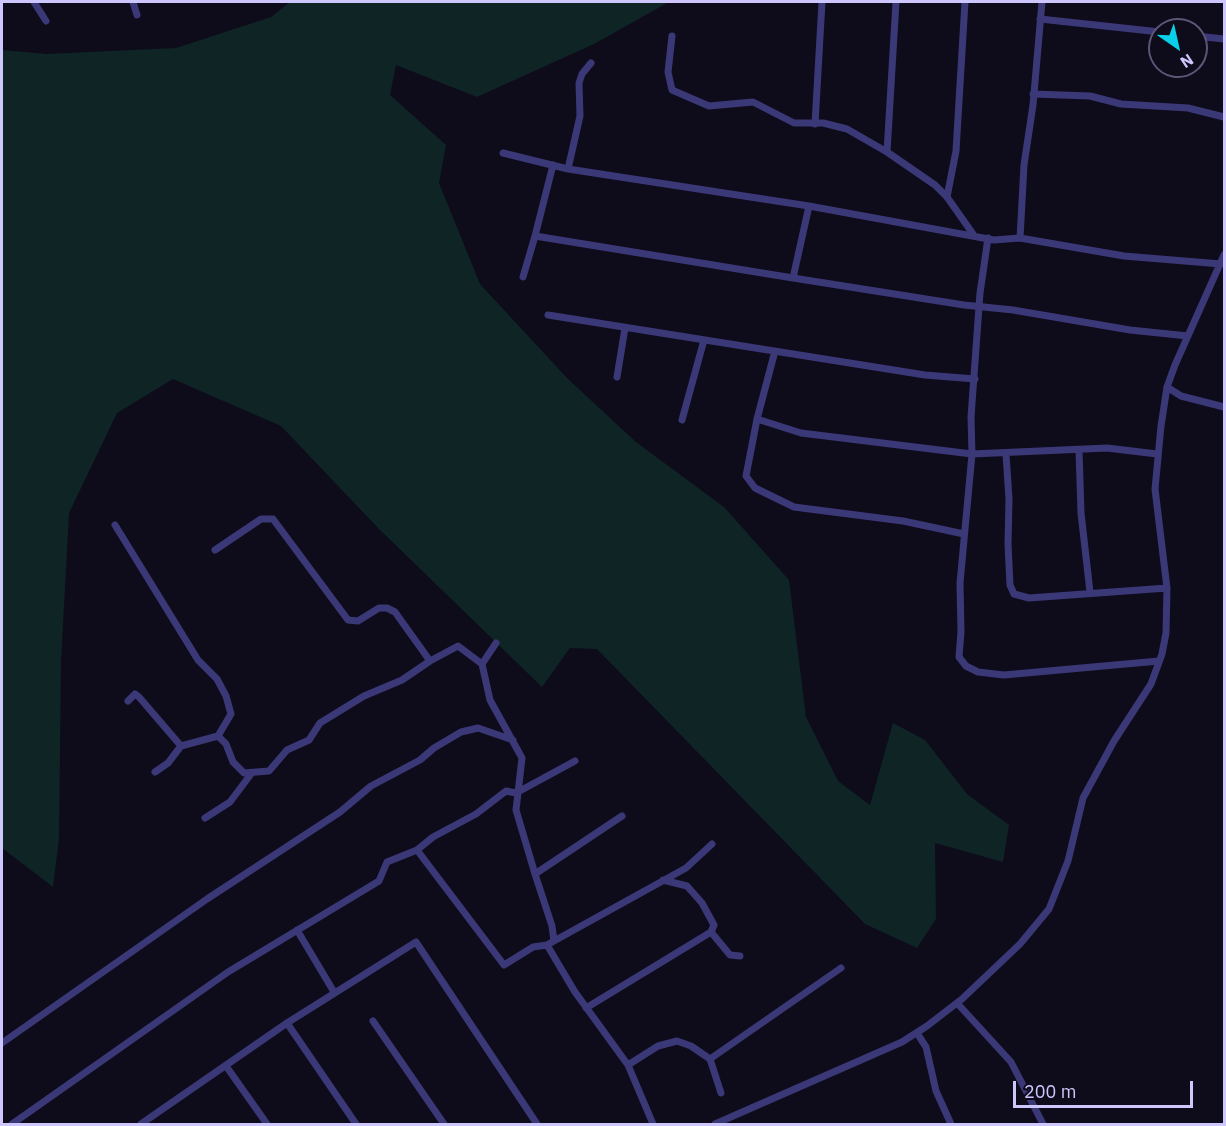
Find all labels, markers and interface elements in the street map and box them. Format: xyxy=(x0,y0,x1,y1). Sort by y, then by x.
north arrow xyxy=(1148,18,1208,78)
text: N xyxy=(1177,50,1197,73)
scale bar xyxy=(1016,1069,1196,1107)
text: 200 m xyxy=(1024,1080,1076,1103)

